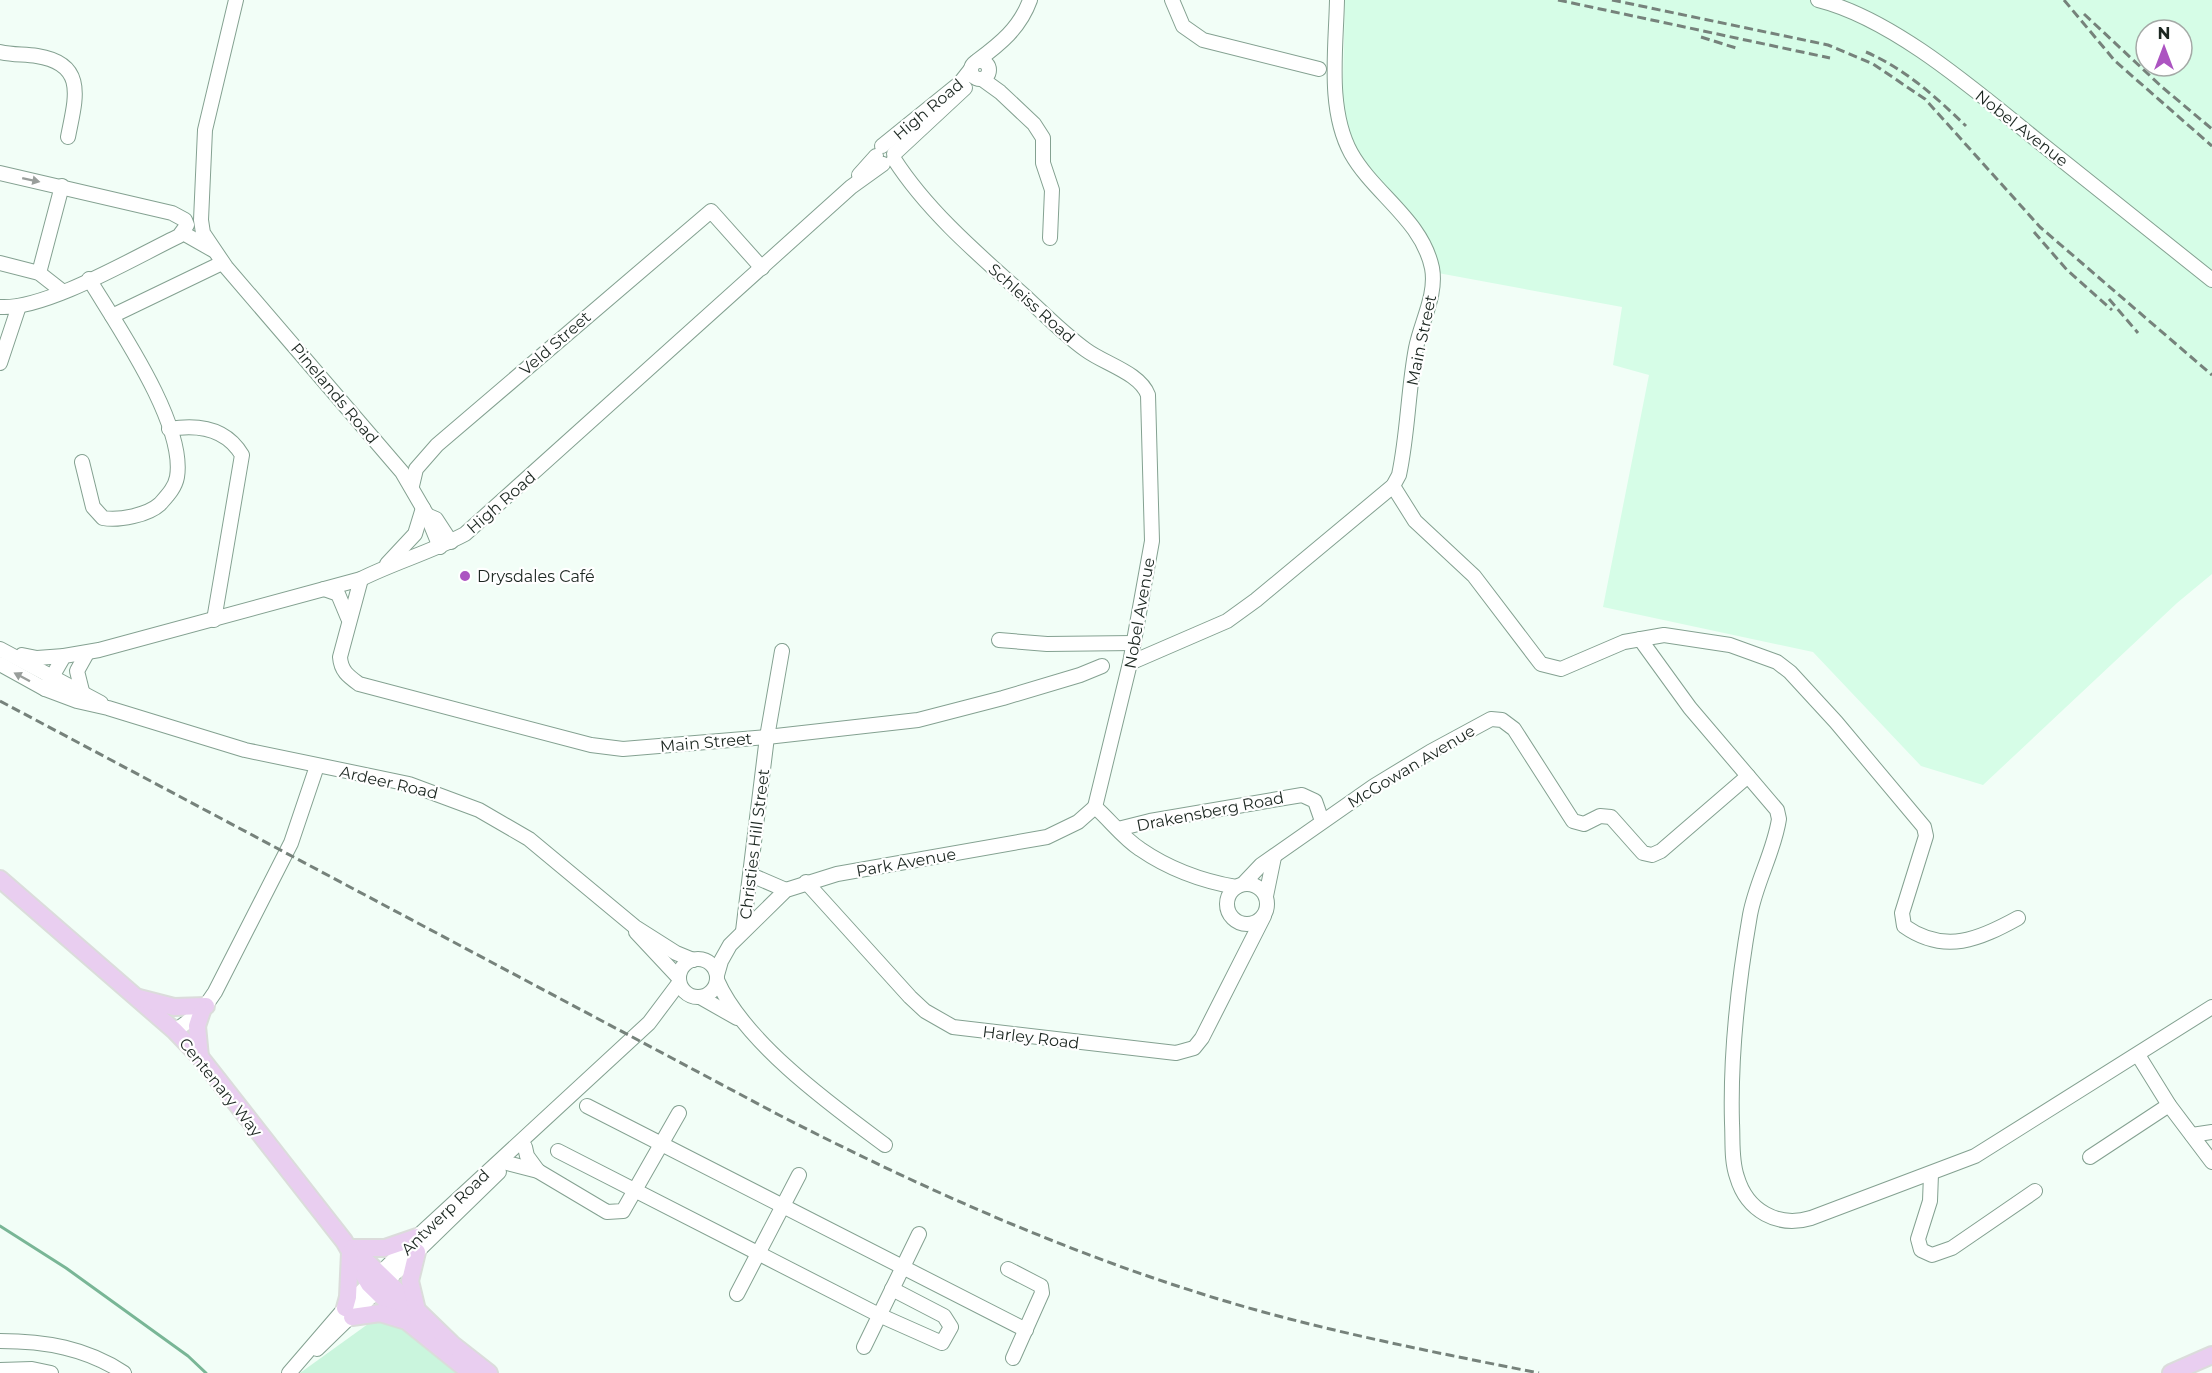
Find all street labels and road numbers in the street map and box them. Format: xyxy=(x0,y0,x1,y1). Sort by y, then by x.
street label: High Road xyxy=(890,75,967,144)
street label: Nobel Avenue xyxy=(1972,86,2072,170)
street label: Schleiss Road xyxy=(985,260,1079,347)
street label: Main Street xyxy=(1403,292,1440,387)
street label: Veld Street xyxy=(516,307,595,379)
street label: Pinelands Road xyxy=(287,339,382,448)
street label: High Road xyxy=(463,467,540,537)
street label: Nobel Avenue xyxy=(1120,556,1159,670)
street label: McGowan Avenue xyxy=(1344,721,1478,812)
street label: Main Street xyxy=(659,729,753,756)
street label: Ardeer Road xyxy=(338,762,440,803)
street label: Christies Hill Street xyxy=(736,767,773,920)
street label: Drakensberg Road xyxy=(1135,788,1285,835)
street label: Park Avenue xyxy=(855,844,958,881)
street label: Harley Road xyxy=(981,1022,1080,1053)
street label: Centenary Way xyxy=(175,1034,266,1141)
street label: Antwerp Road xyxy=(397,1165,493,1259)

